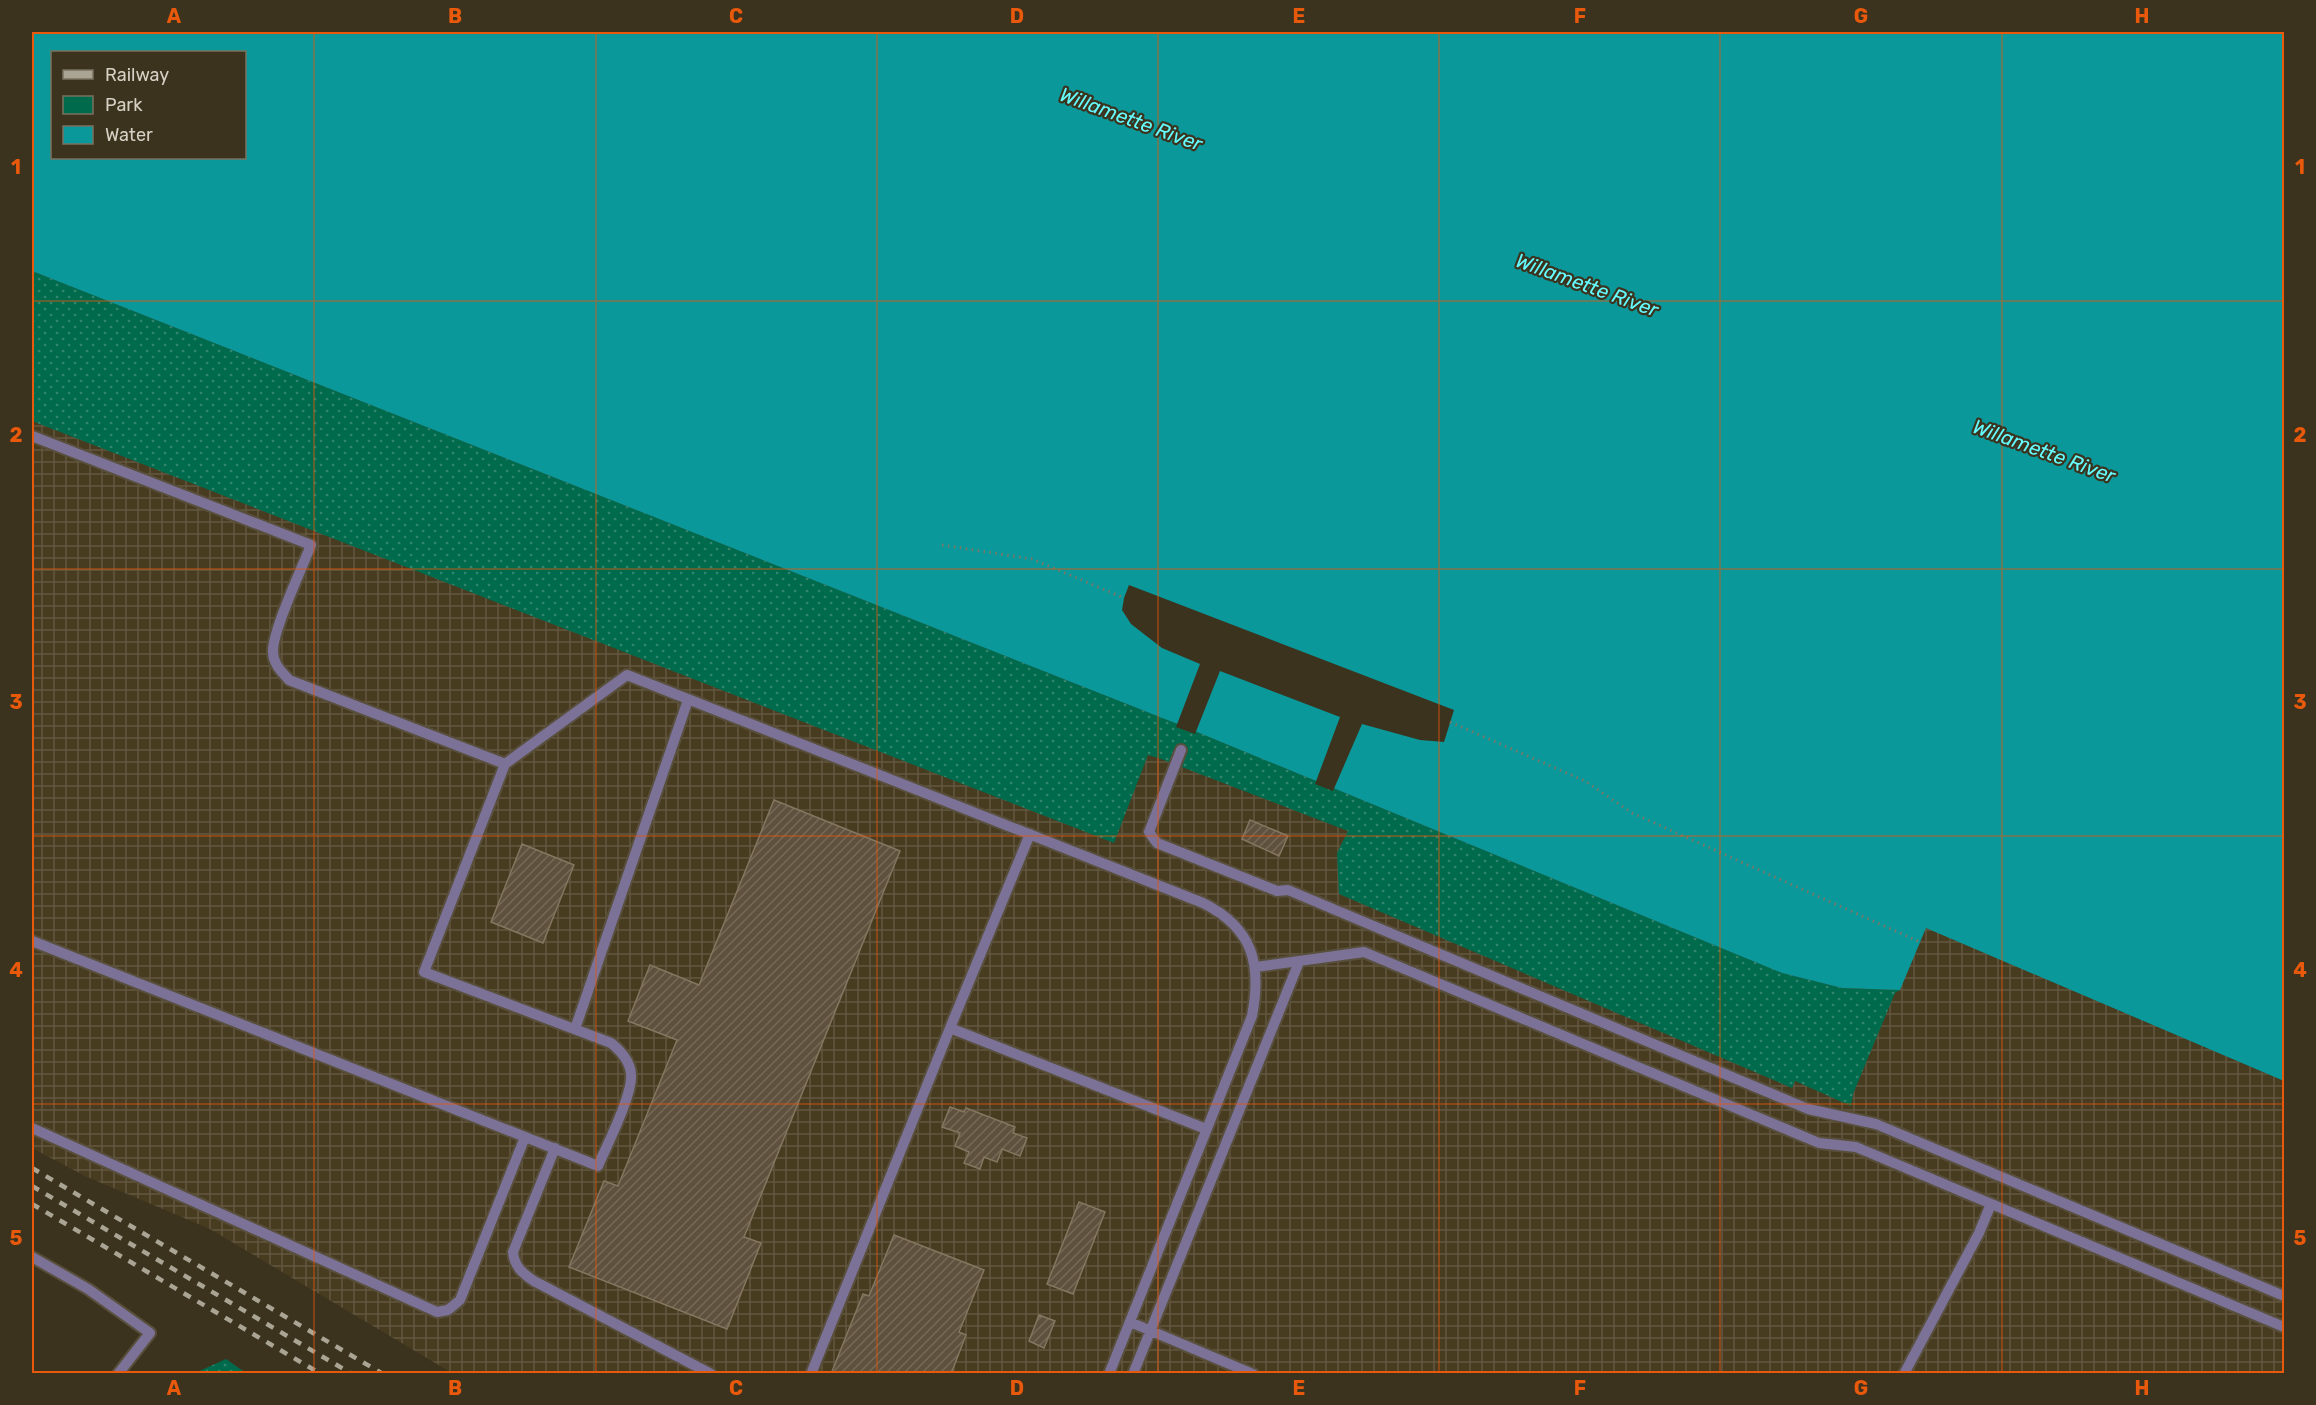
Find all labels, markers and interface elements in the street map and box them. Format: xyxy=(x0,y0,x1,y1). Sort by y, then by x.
text: A xyxy=(167,4,182,28)
text: B xyxy=(448,4,462,28)
text: C xyxy=(729,4,743,28)
text: D xyxy=(1010,4,1024,28)
text: E xyxy=(1293,4,1305,28)
text: F xyxy=(1574,4,1586,28)
text: G xyxy=(1854,4,1868,28)
text: H xyxy=(2135,4,2149,28)
legend xyxy=(51,51,246,159)
text: Railway xyxy=(105,64,169,86)
water label: Willamette River xyxy=(1056,82,1207,156)
text: Park xyxy=(105,94,143,116)
text: Water xyxy=(105,124,153,146)
text: 1 xyxy=(11,155,21,179)
text: 1 xyxy=(2295,155,2305,179)
water label: Willamette River xyxy=(1512,248,1663,322)
water label: Willamette River xyxy=(1969,414,2120,488)
text: 2 xyxy=(10,423,23,447)
text: 2 xyxy=(2294,423,2307,447)
text: 3 xyxy=(9,690,23,714)
text: 3 xyxy=(2293,690,2307,714)
text: 4 xyxy=(9,958,23,982)
text: 4 xyxy=(2293,958,2307,982)
text: 5 xyxy=(10,1226,23,1250)
text: 5 xyxy=(2294,1226,2307,1250)
text: A xyxy=(167,1376,182,1400)
text: B xyxy=(448,1376,462,1400)
text: C xyxy=(729,1376,743,1400)
text: D xyxy=(1010,1376,1024,1400)
text: E xyxy=(1293,1376,1305,1400)
text: F xyxy=(1574,1376,1586,1400)
text: G xyxy=(1854,1376,1868,1400)
text: H xyxy=(2135,1376,2149,1400)

